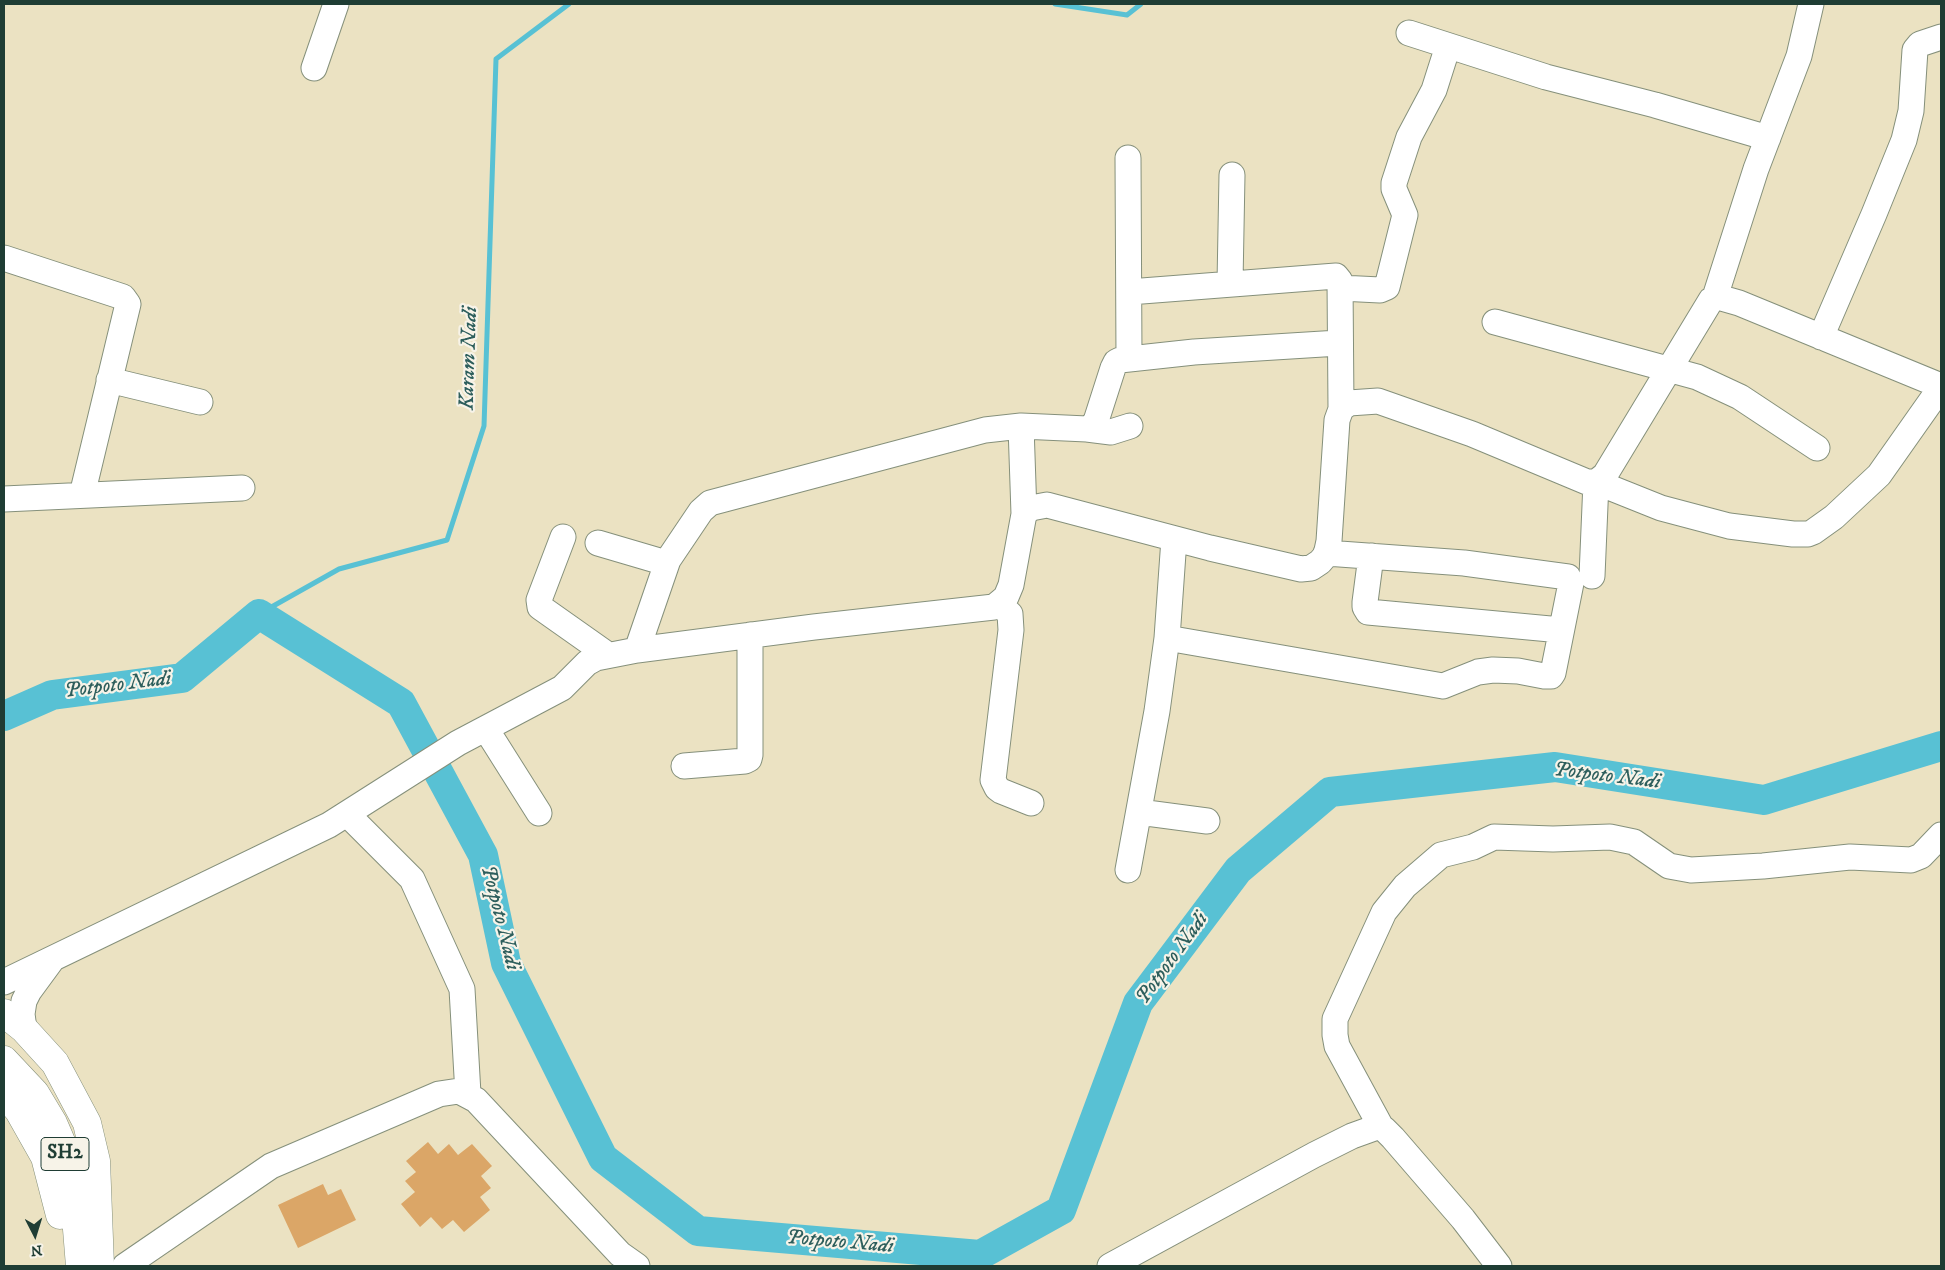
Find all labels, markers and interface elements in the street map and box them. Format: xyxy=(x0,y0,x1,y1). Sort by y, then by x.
water label: Karam Nadi xyxy=(456,306,484,410)
water label: Potpoto Nadi xyxy=(63,667,173,705)
water label: Potpoto Nadi xyxy=(1552,758,1662,796)
water label: Potpoto Nadi xyxy=(474,863,524,973)
water label: Potpoto Nadi xyxy=(1131,908,1215,1010)
road number: SH2 xyxy=(41,1138,89,1170)
north arrow xyxy=(10,1210,60,1260)
water label: Potpoto Nadi xyxy=(785,1226,895,1260)
text: N xyxy=(30,1240,43,1259)

